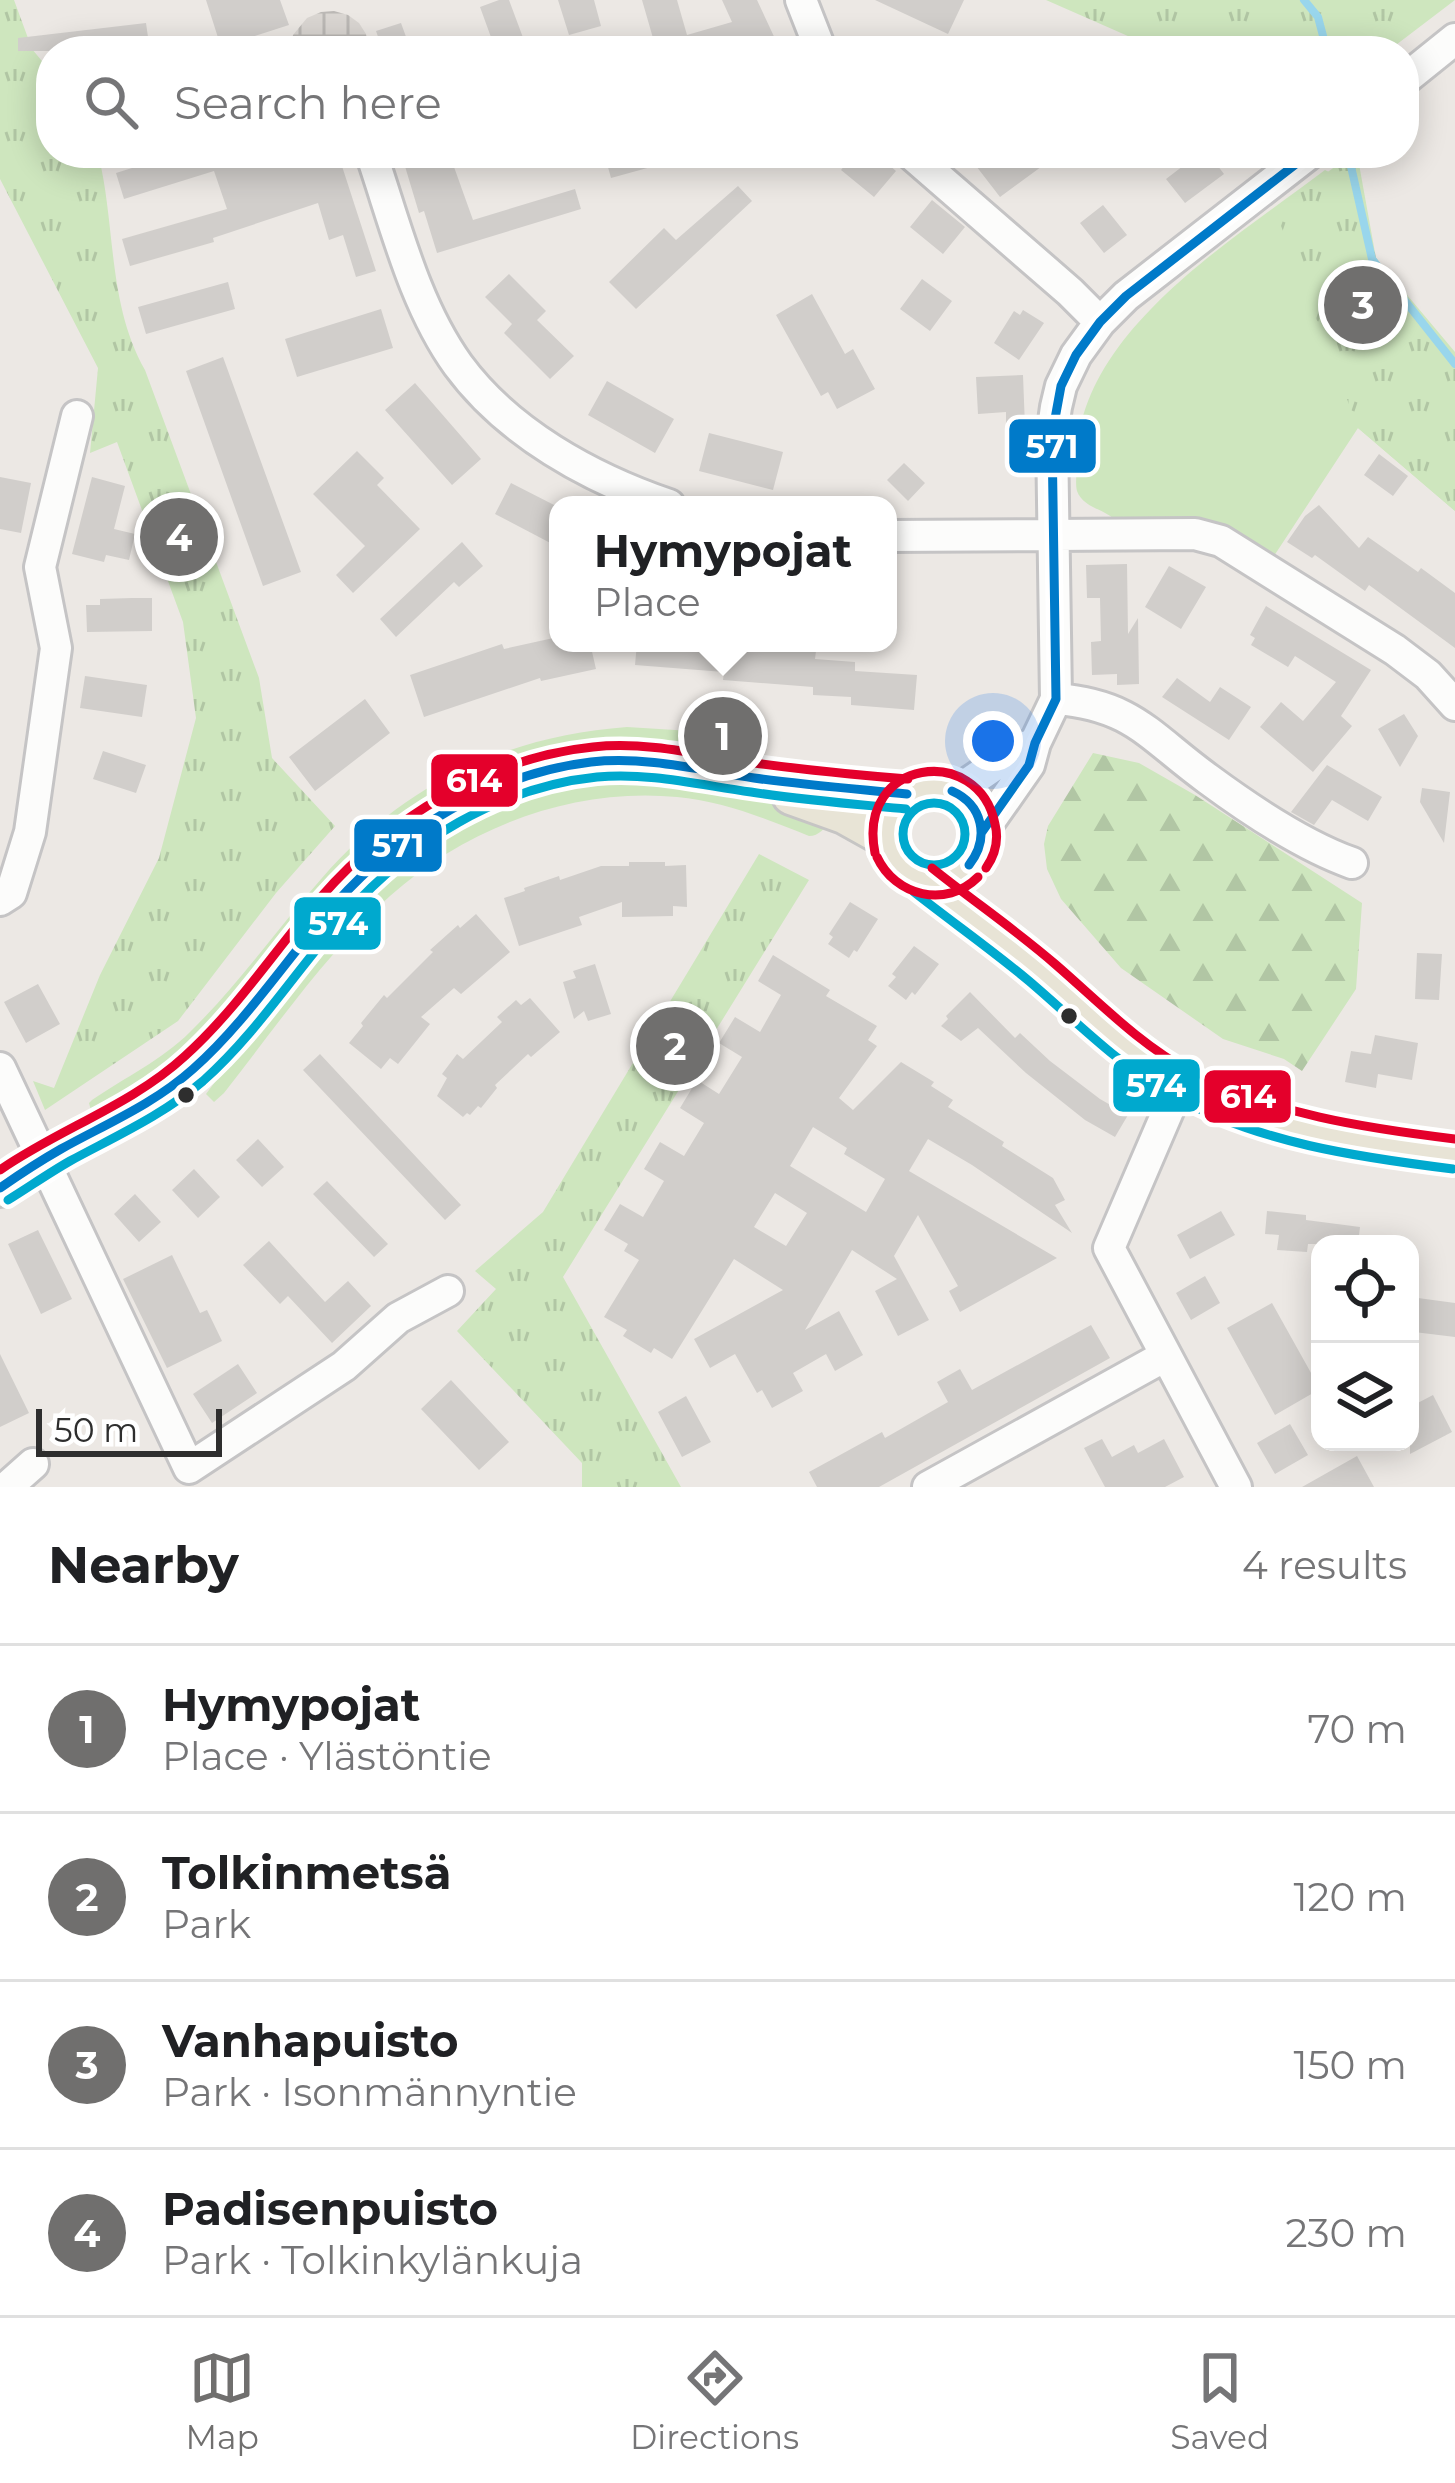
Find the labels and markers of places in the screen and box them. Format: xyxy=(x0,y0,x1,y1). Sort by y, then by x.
pin: 3 xyxy=(1324,260,1402,350)
pin: 4 xyxy=(140,492,218,582)
pin: 1 xyxy=(684,691,762,781)
pin: 2 xyxy=(636,1001,714,1091)
unlabelled marker xyxy=(1058,1005,1080,1027)
unlabelled marker xyxy=(175,1084,197,1106)

